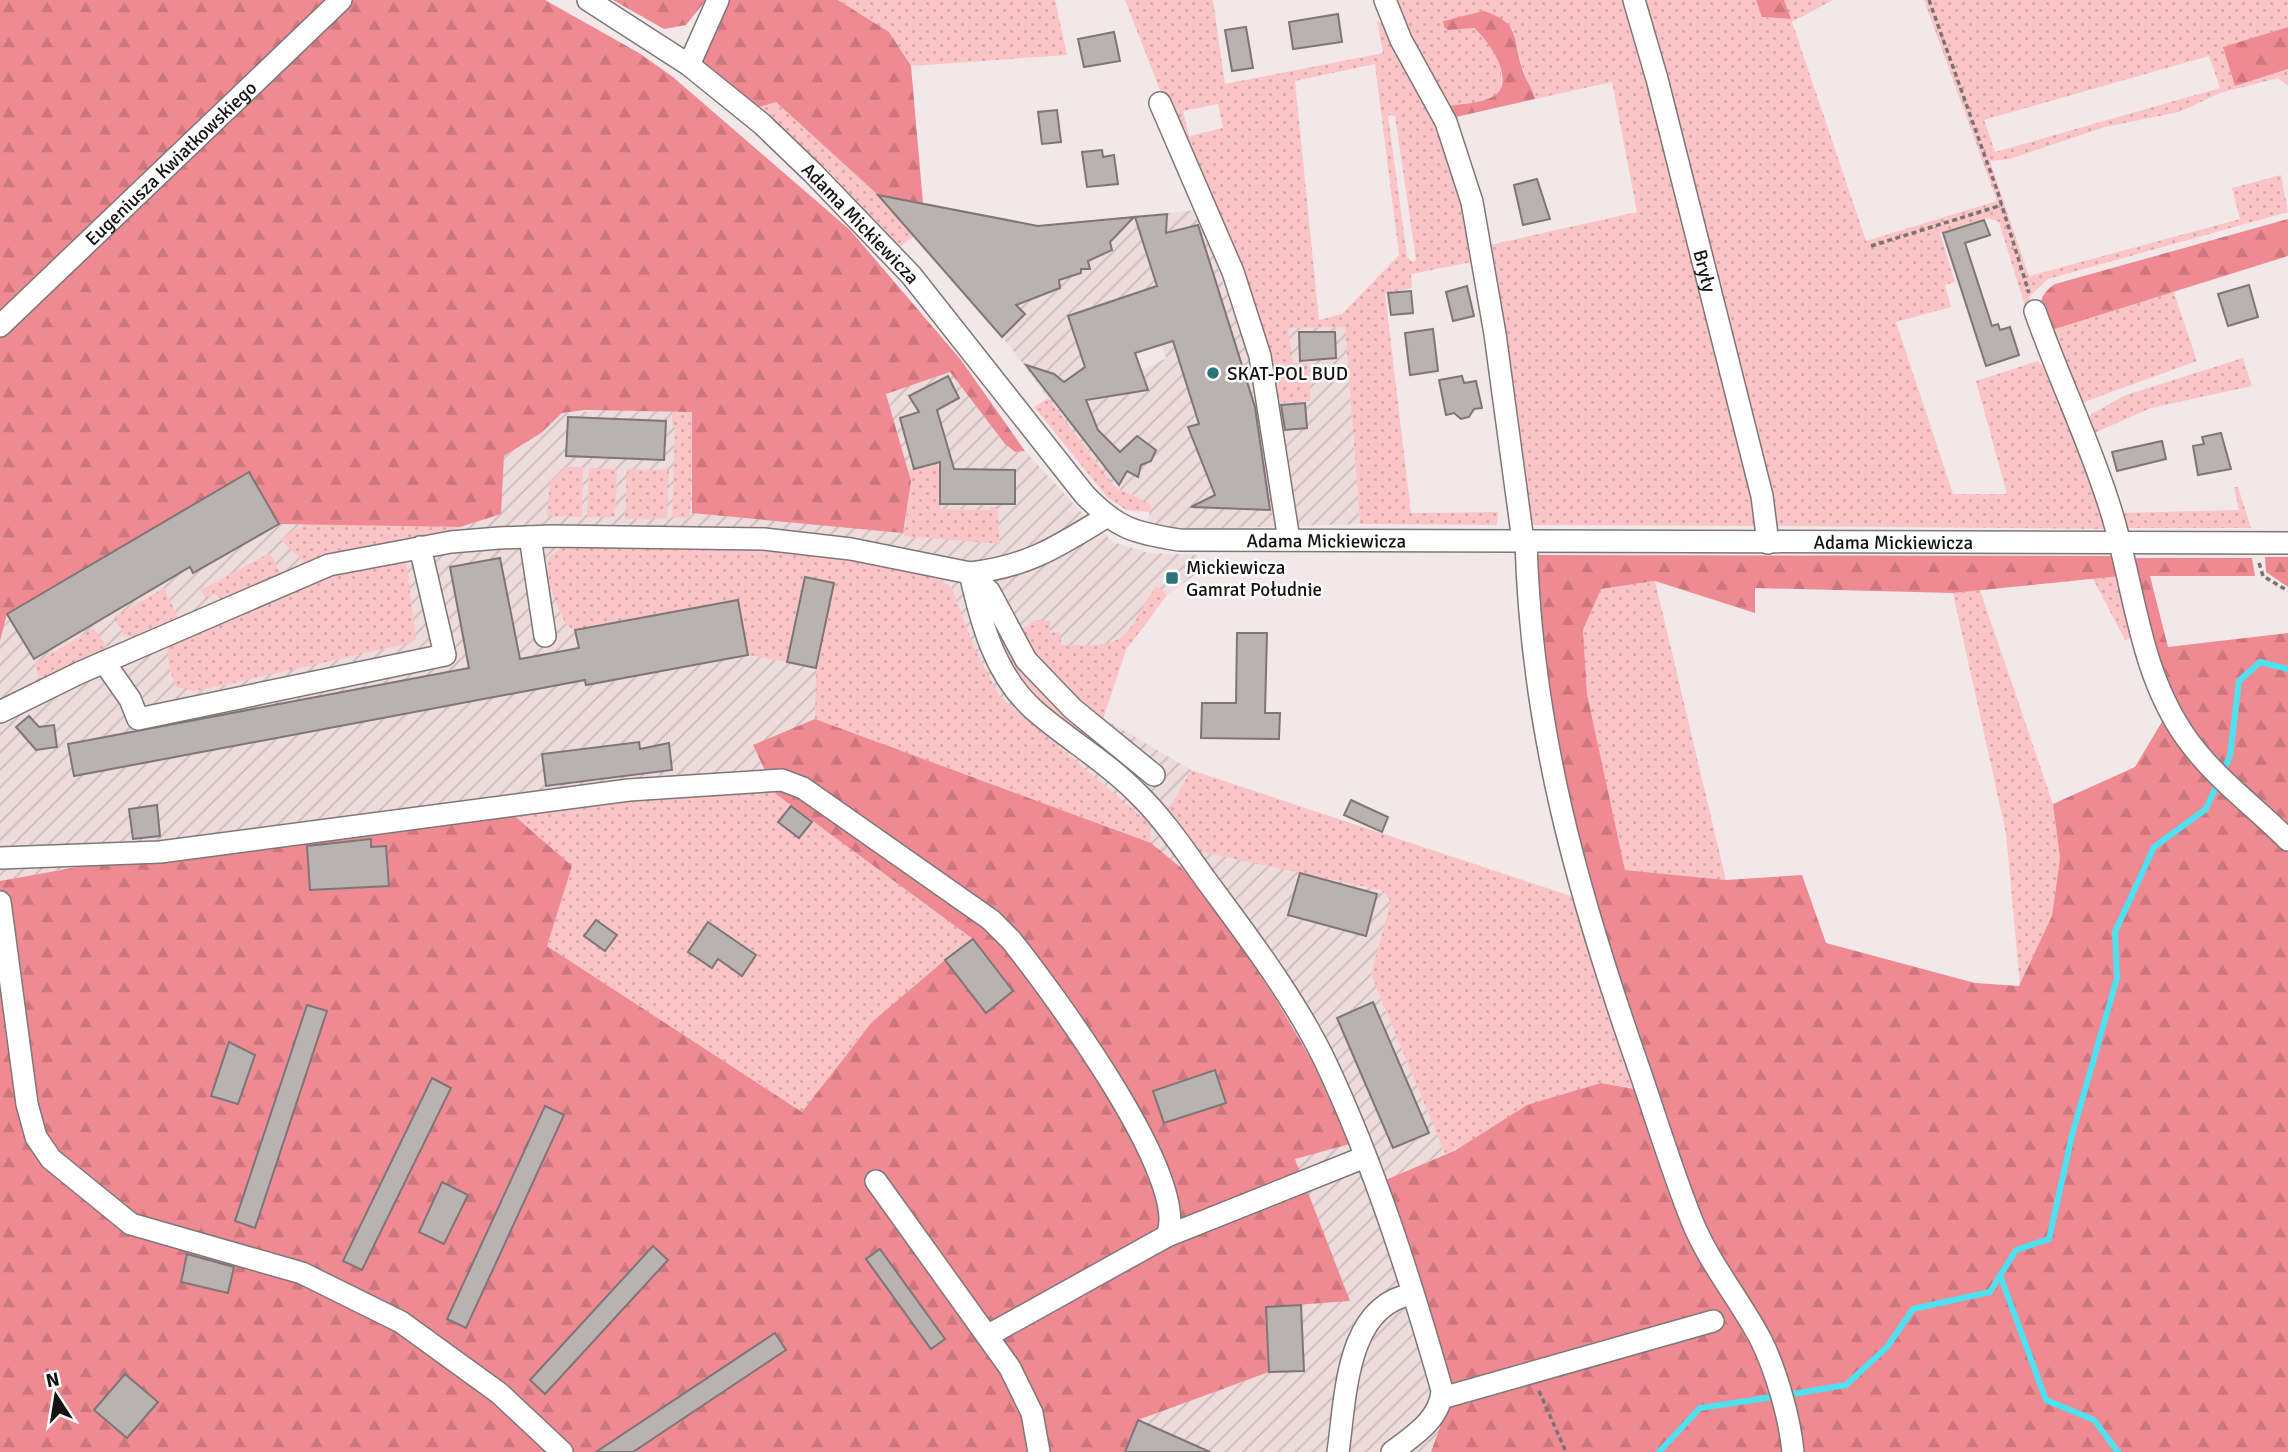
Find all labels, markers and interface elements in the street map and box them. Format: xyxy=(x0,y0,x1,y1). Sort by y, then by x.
street label: Eugeniusza Kwiatkowskiego xyxy=(81,76,262,251)
street label: Adama Mickiewicza xyxy=(796,158,924,289)
street label: Bryły xyxy=(1687,247,1721,295)
place label: SKAT-POL BUD xyxy=(1227,362,1348,386)
marker: SKAT-POL BUD xyxy=(1205,365,1221,381)
street label: Adama Mickiewicza xyxy=(1246,529,1406,554)
street label: Adama Mickiewicza xyxy=(1813,531,1973,555)
place label: Mickiewicza Gamrat Południe xyxy=(1186,556,1322,602)
marker: Mickiewicza Gamrat Południe xyxy=(1164,570,1180,586)
north arrow xyxy=(21,1361,91,1431)
text: N xyxy=(44,1367,62,1393)

